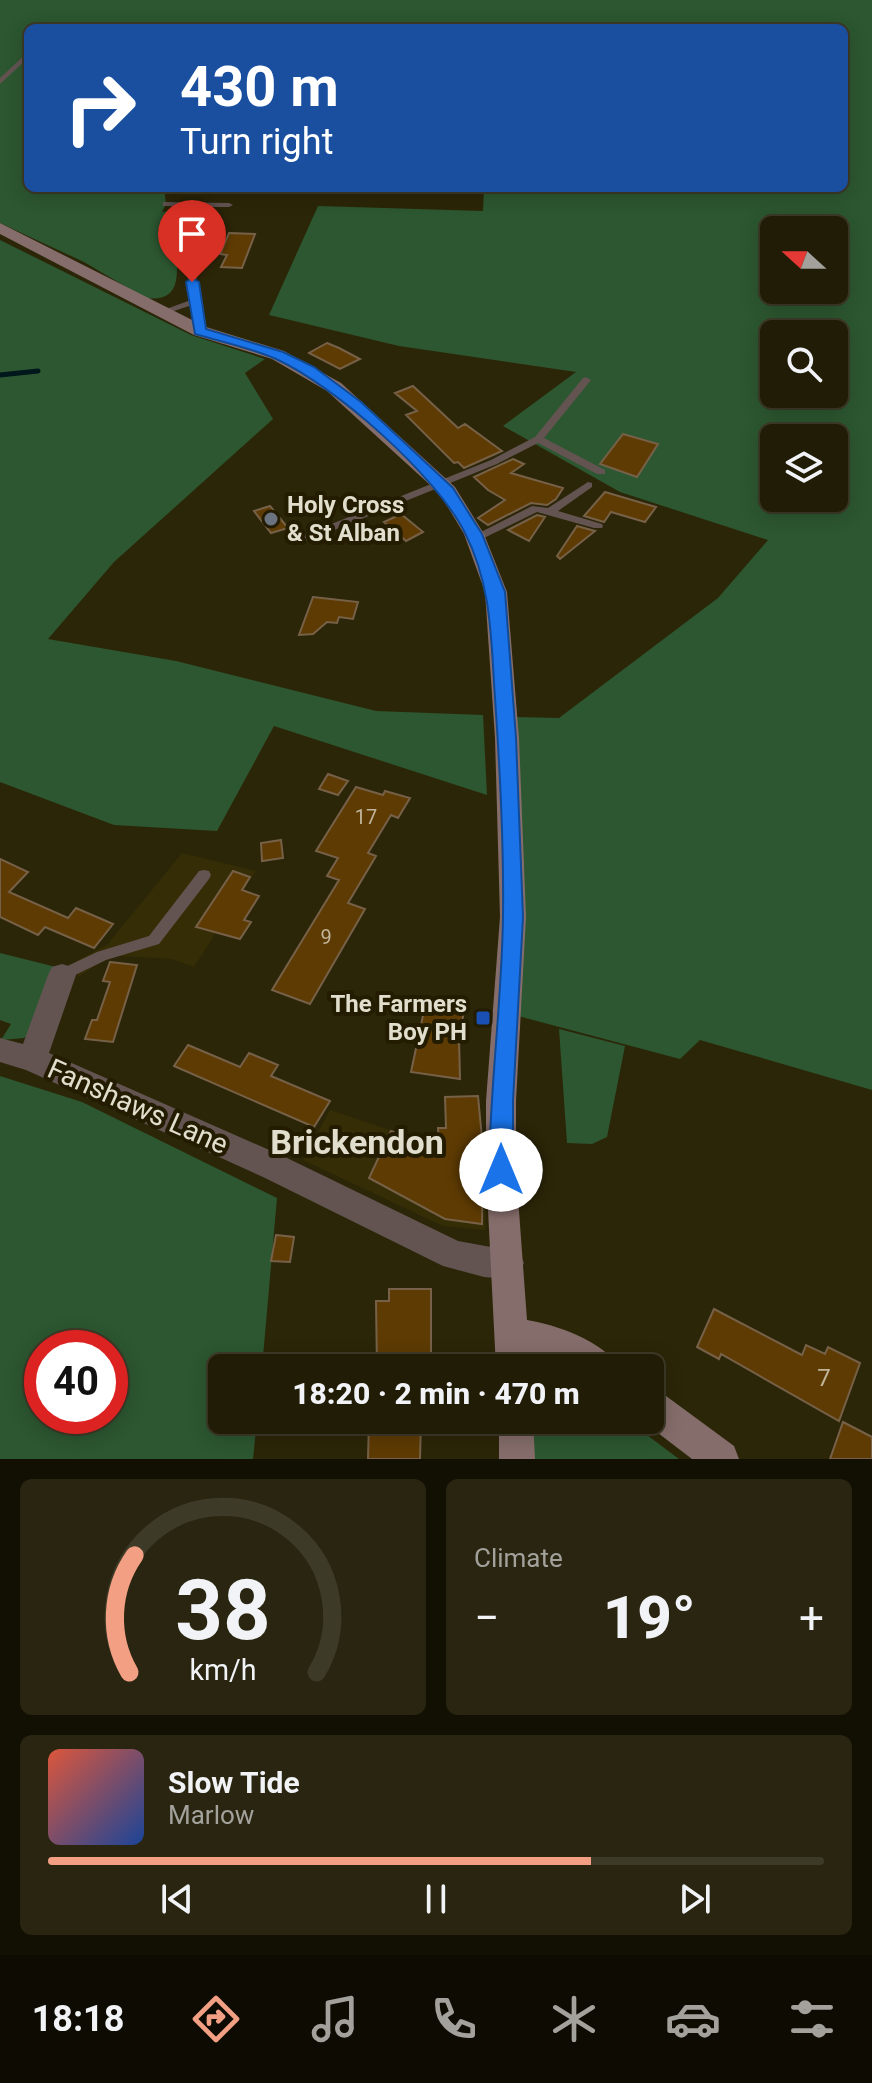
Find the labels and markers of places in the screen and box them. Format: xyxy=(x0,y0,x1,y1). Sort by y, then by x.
pin xyxy=(158,200,226,282)
place label: Holy Cross & St Alban xyxy=(287,491,404,547)
marker: Holy Cross & St Alban xyxy=(262,510,280,528)
place label: The Farmers Boy PH xyxy=(330,990,467,1046)
marker: The Farmers Boy PH xyxy=(474,1009,492,1027)

